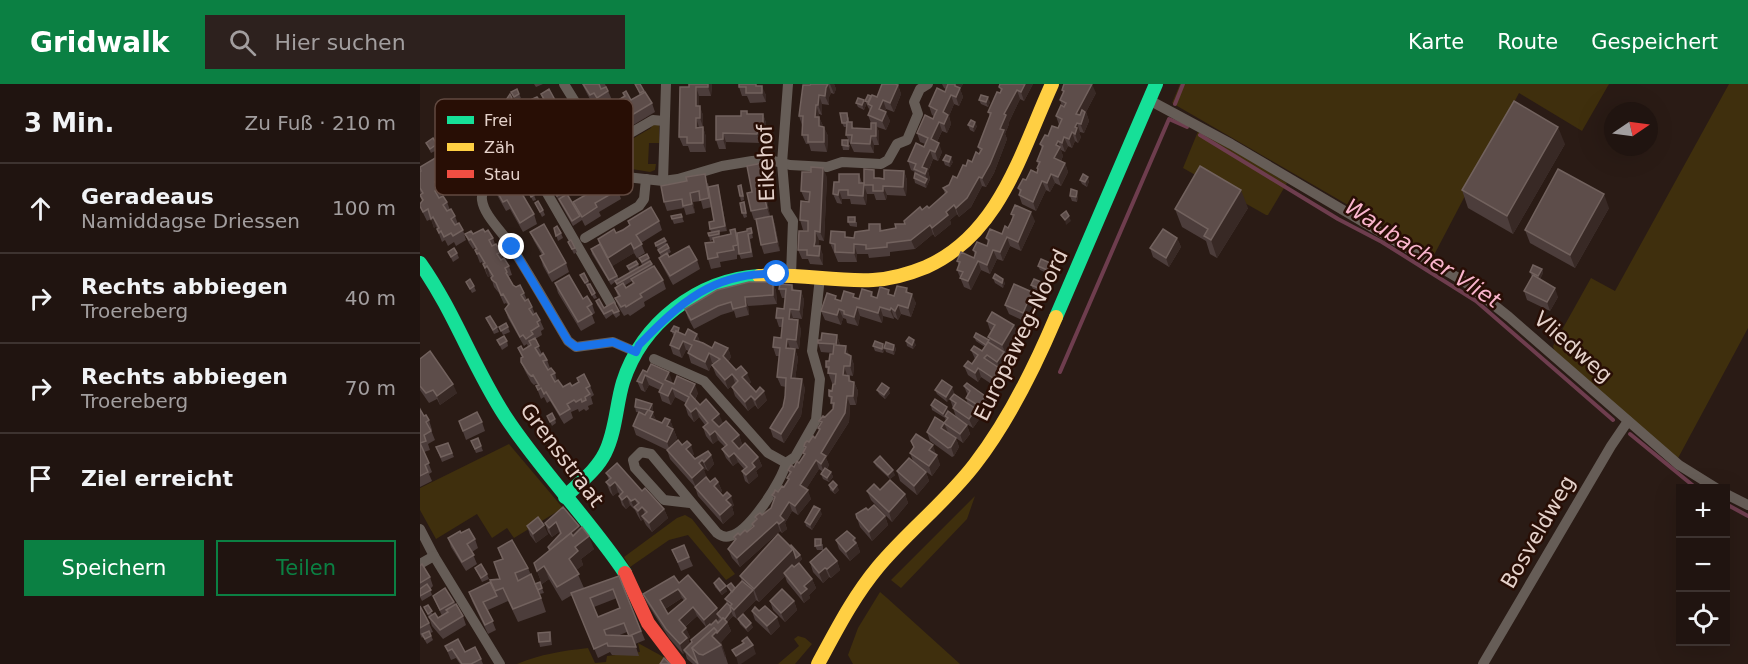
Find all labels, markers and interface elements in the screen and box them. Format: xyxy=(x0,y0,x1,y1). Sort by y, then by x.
search box xyxy=(205,15,625,69)
text: Gridwalk xyxy=(30,26,169,59)
icon: search xyxy=(226,26,259,59)
text: Hier suchen xyxy=(274,30,406,55)
text: Karte xyxy=(1408,30,1464,54)
text: Route xyxy=(1497,30,1558,54)
text: Gespeichert xyxy=(1591,30,1718,54)
legend xyxy=(435,99,633,195)
north arrow xyxy=(1604,102,1658,156)
text: 3 Min. xyxy=(24,108,114,138)
text: Zu Fuß · 210 m xyxy=(244,111,396,135)
text: Frei xyxy=(484,111,513,130)
street label: Eikehof xyxy=(753,124,779,202)
text: Zäh xyxy=(484,138,515,157)
text: Stau xyxy=(484,165,520,184)
text: Geradeaus xyxy=(81,184,214,209)
icon: ahead xyxy=(24,192,57,225)
water label: Waubacher Vliet xyxy=(1340,194,1506,314)
text: 100 m xyxy=(332,196,396,220)
text: Namiddagse Driessen xyxy=(81,209,300,233)
route end xyxy=(498,233,524,259)
street label: Europaweg-Noord xyxy=(969,245,1073,425)
route start xyxy=(763,260,789,286)
text: Rechts abbiegen xyxy=(81,274,288,299)
icon: right xyxy=(24,282,57,315)
text: 40 m xyxy=(345,286,396,310)
text: Troereberg xyxy=(81,299,188,323)
street label: Vliedweg xyxy=(1529,307,1617,387)
text: Rechts abbiegen xyxy=(81,364,288,389)
icon: right xyxy=(24,372,57,405)
text: 70 m xyxy=(345,376,396,400)
text: Troereberg xyxy=(81,389,188,413)
street label: Grensstraat xyxy=(515,398,609,512)
icon: arrive xyxy=(24,462,57,495)
text: Ziel erreicht xyxy=(81,466,233,491)
street label: Bosveldweg xyxy=(1496,471,1580,593)
map controls xyxy=(1676,484,1730,646)
button: + xyxy=(1676,484,1730,538)
button: − xyxy=(1676,538,1730,592)
button: Speichern xyxy=(24,540,204,596)
button: Teilen xyxy=(216,540,396,596)
button: locate xyxy=(1676,592,1730,646)

